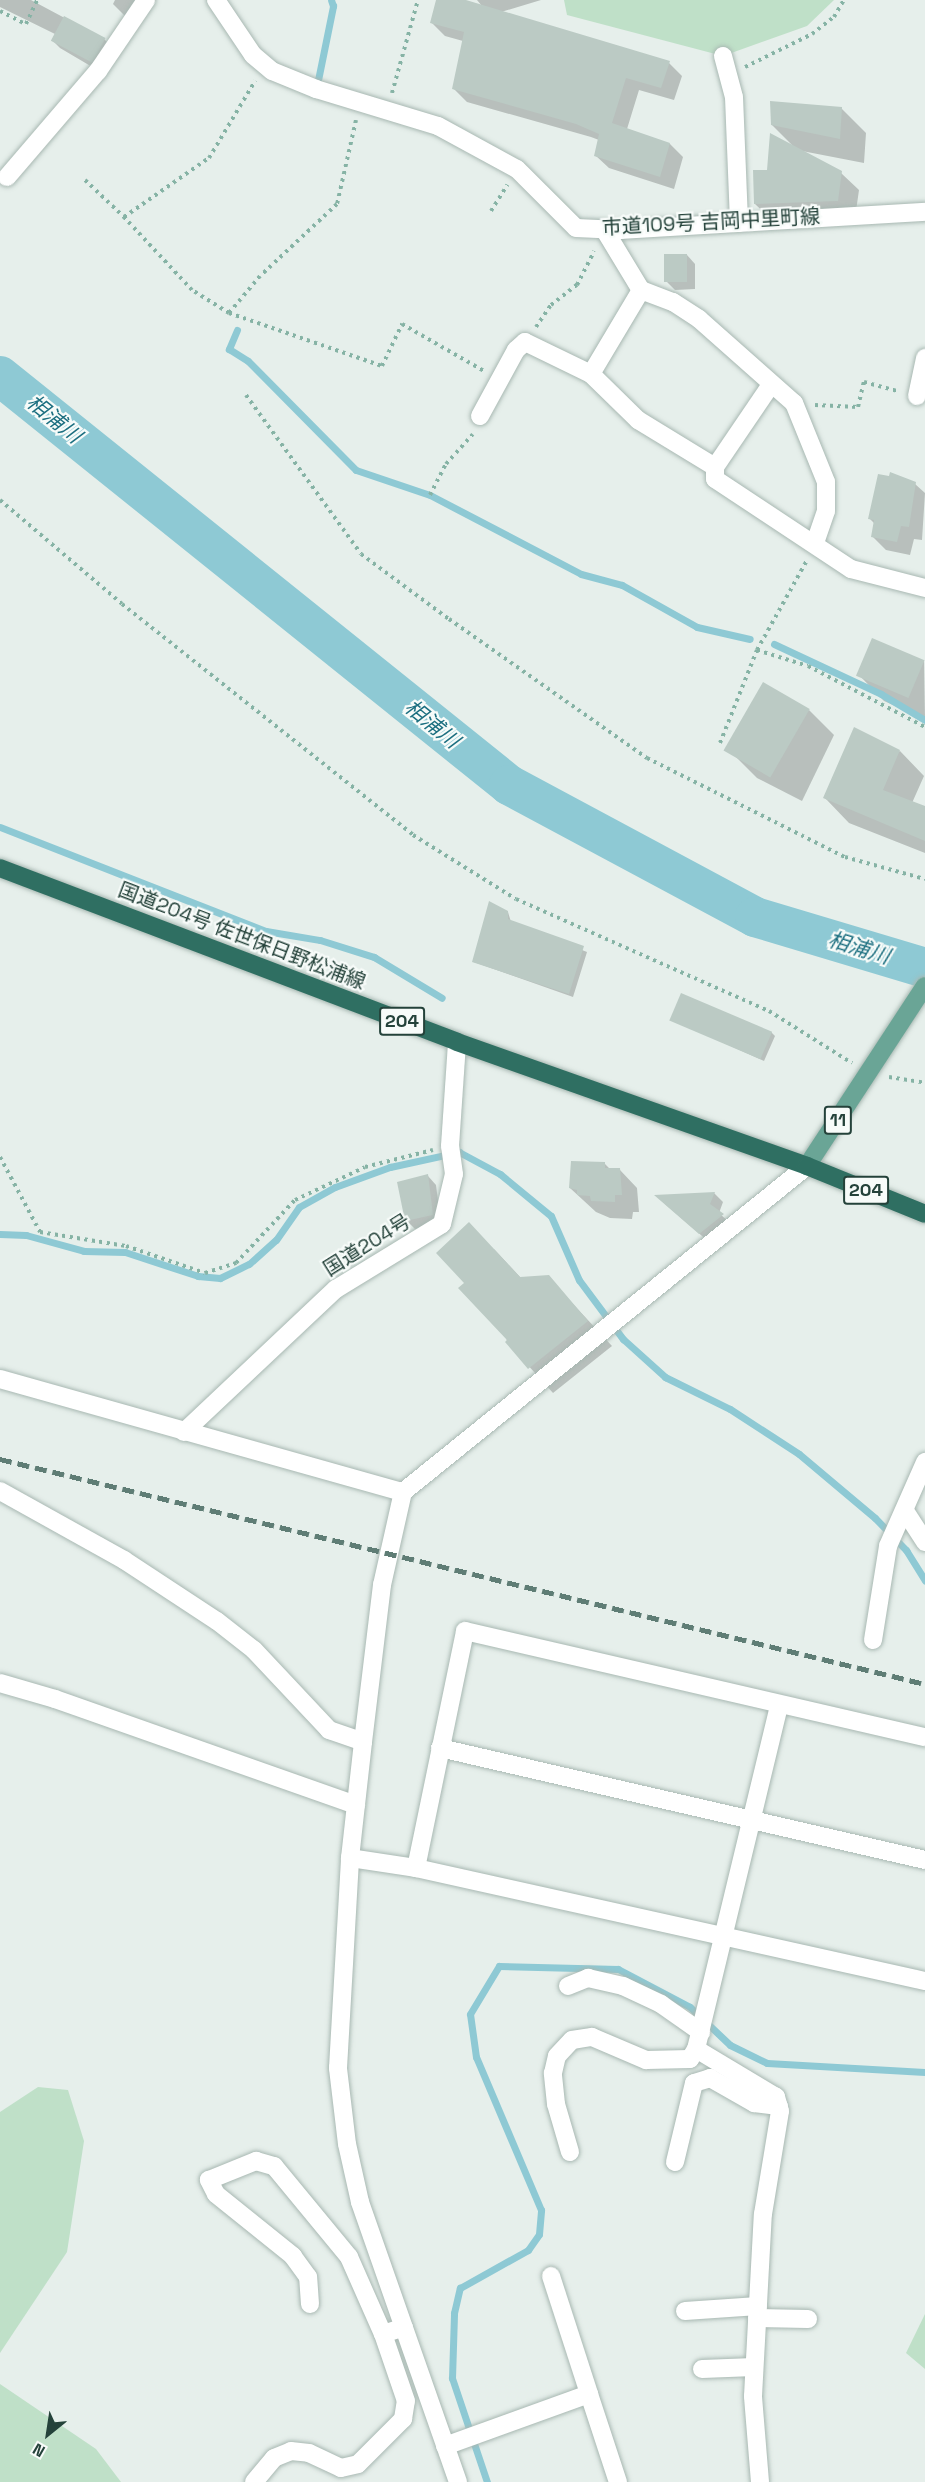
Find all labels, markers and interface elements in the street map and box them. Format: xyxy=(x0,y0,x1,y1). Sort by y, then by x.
street label: 市道109号 吉岡中里町線 xyxy=(601,204,821,240)
water label: 相浦川 xyxy=(22,389,86,449)
water label: 相浦川 xyxy=(400,694,464,754)
street label: 国道204号 佐世保日野松浦線 xyxy=(115,878,369,994)
water label: 相浦川 xyxy=(825,927,893,969)
road number: 204 xyxy=(378,1006,426,1036)
road number: 11 xyxy=(823,1105,853,1135)
road number: 204 xyxy=(842,1175,890,1205)
street label: 国道204号 xyxy=(319,1209,415,1281)
north arrow xyxy=(18,2404,78,2464)
text: N xyxy=(29,2438,49,2462)

